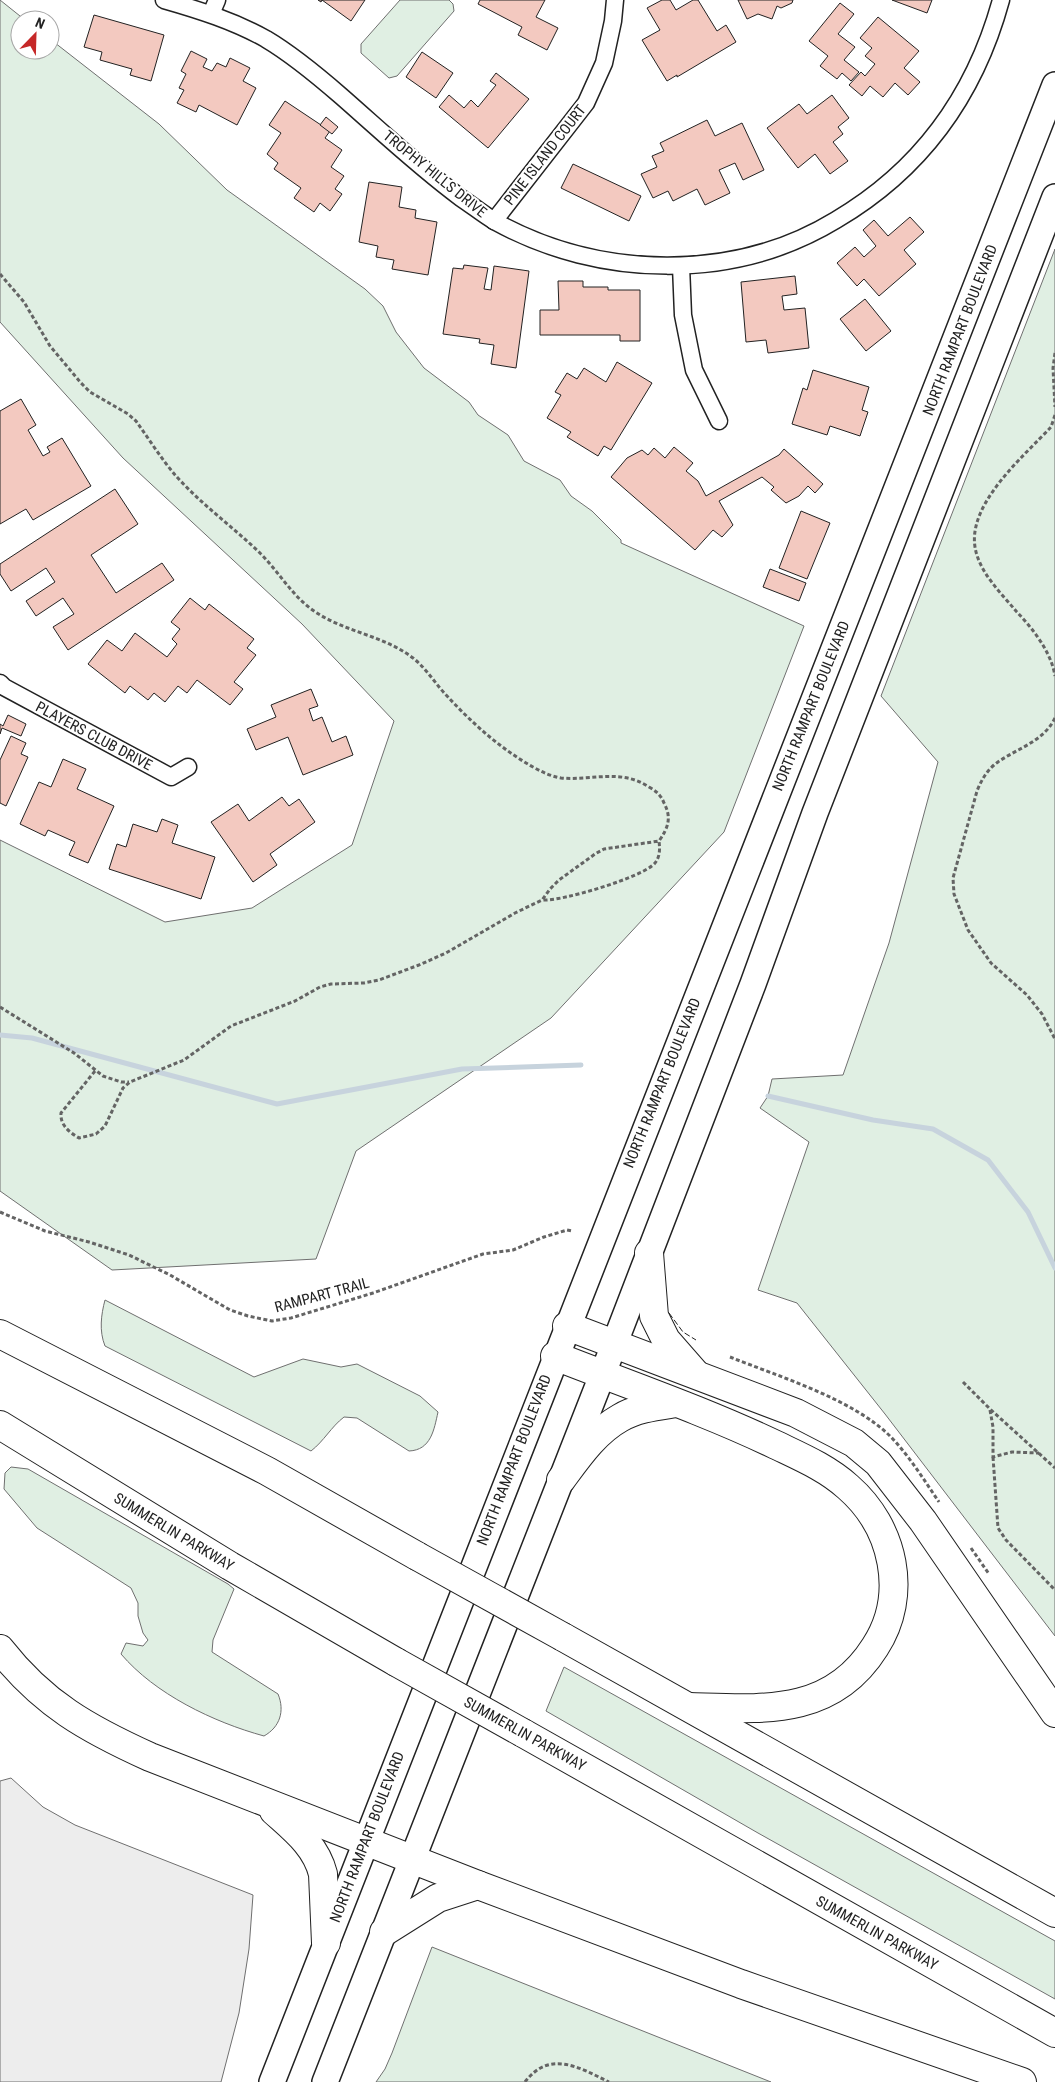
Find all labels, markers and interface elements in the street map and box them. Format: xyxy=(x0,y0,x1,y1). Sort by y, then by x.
north arrow xyxy=(10,10,60,60)
text: N xyxy=(33,14,47,32)
street label: PINE ISLAND COURT xyxy=(500,101,590,209)
street label: TROPHY HILLS DRIVE xyxy=(380,127,490,221)
street label: NORTH RAMPART BOULEVARD xyxy=(919,242,1001,418)
street label: NORTH RAMPART BOULEVARD xyxy=(769,618,853,794)
street label: PLAYERS CLUB DRIVE xyxy=(33,698,155,774)
street label: NORTH RAMPART BOULEVARD xyxy=(620,995,704,1171)
street label: RAMPART TRAIL xyxy=(273,1274,371,1316)
street label: NORTH RAMPART BOULEVARD xyxy=(473,1372,555,1548)
street label: SUMMERLIN PARKWAY xyxy=(111,1489,237,1575)
street label: SUMMERLIN PARKWAY xyxy=(461,1693,589,1775)
street label: NORTH RAMPART BOULEVARD xyxy=(326,1749,408,1925)
street label: SUMMERLIN PARKWAY xyxy=(813,1892,941,1974)

